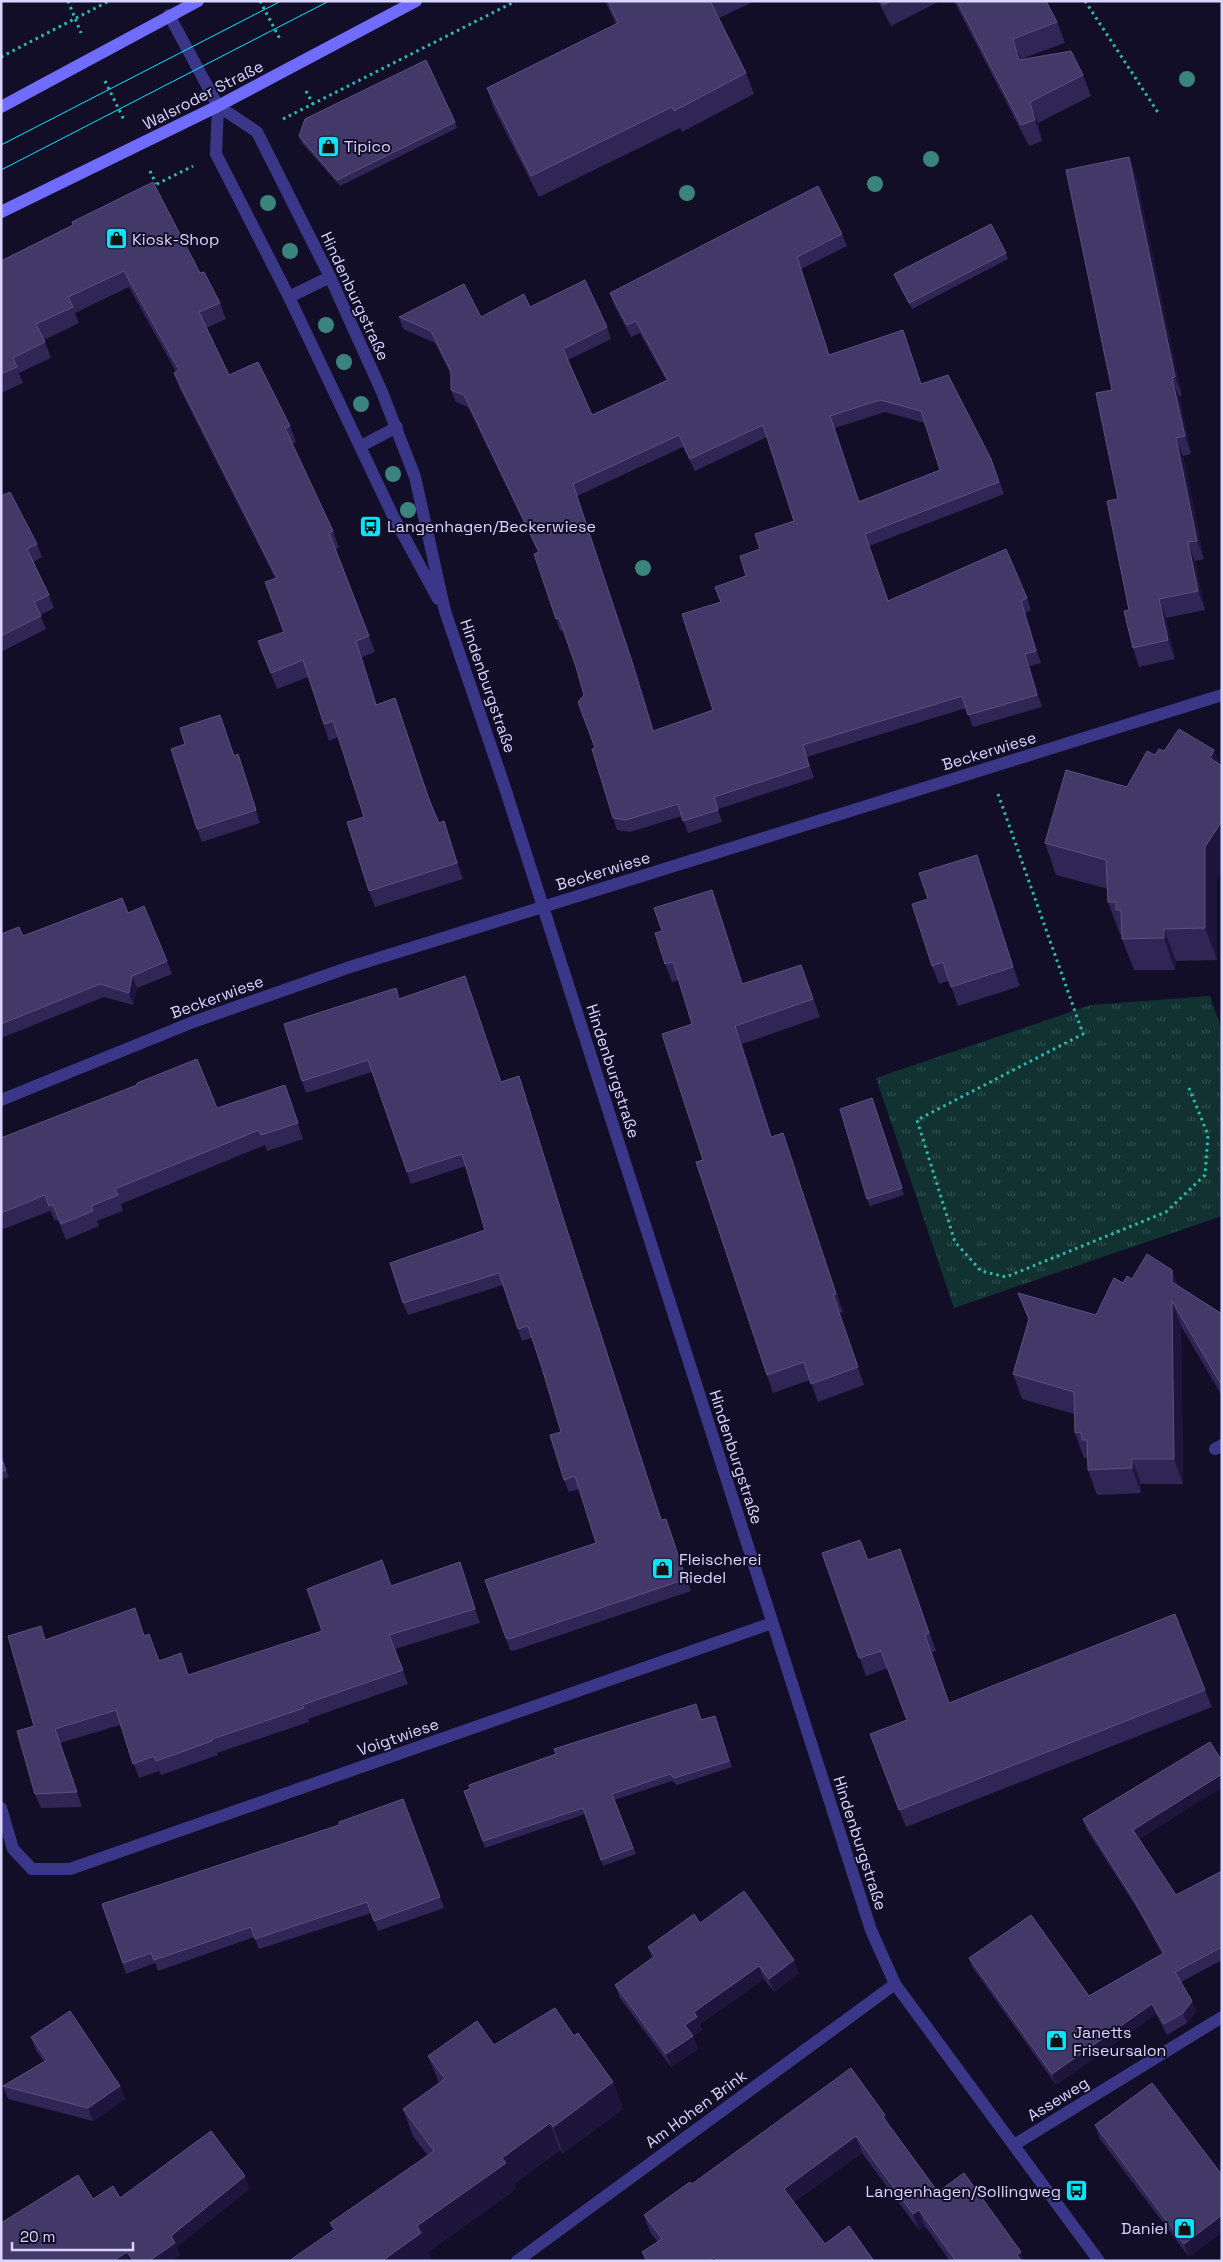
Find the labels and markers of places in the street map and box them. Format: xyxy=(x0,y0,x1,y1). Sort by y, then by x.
shop icon: Tipico xyxy=(316,134,340,158)
place label: Tipico xyxy=(344,136,391,157)
shop icon: Kiosk-Shop xyxy=(104,227,128,251)
place label: Kiosk-Shop xyxy=(132,229,219,250)
bus stop icon: Langenhagen/Beckerwiese xyxy=(359,514,383,538)
place label: Langenhagen/Beckerwiese xyxy=(387,516,596,537)
place label: Fleischerei Riedel xyxy=(679,1549,761,1588)
shop icon: Fleischerei Riedel xyxy=(651,1556,675,1580)
place label: Janetts Friseursalon xyxy=(1073,2022,1166,2061)
shop icon: Janetts Friseursalon xyxy=(1045,2029,1069,2053)
bus stop icon: Langenhagen/Sollingweg xyxy=(1065,2179,1089,2203)
place label: Langenhagen/Sollingweg xyxy=(866,2181,1061,2202)
shop icon: Daniel xyxy=(1172,2216,1196,2240)
place label: Daniel xyxy=(1121,2218,1168,2239)

